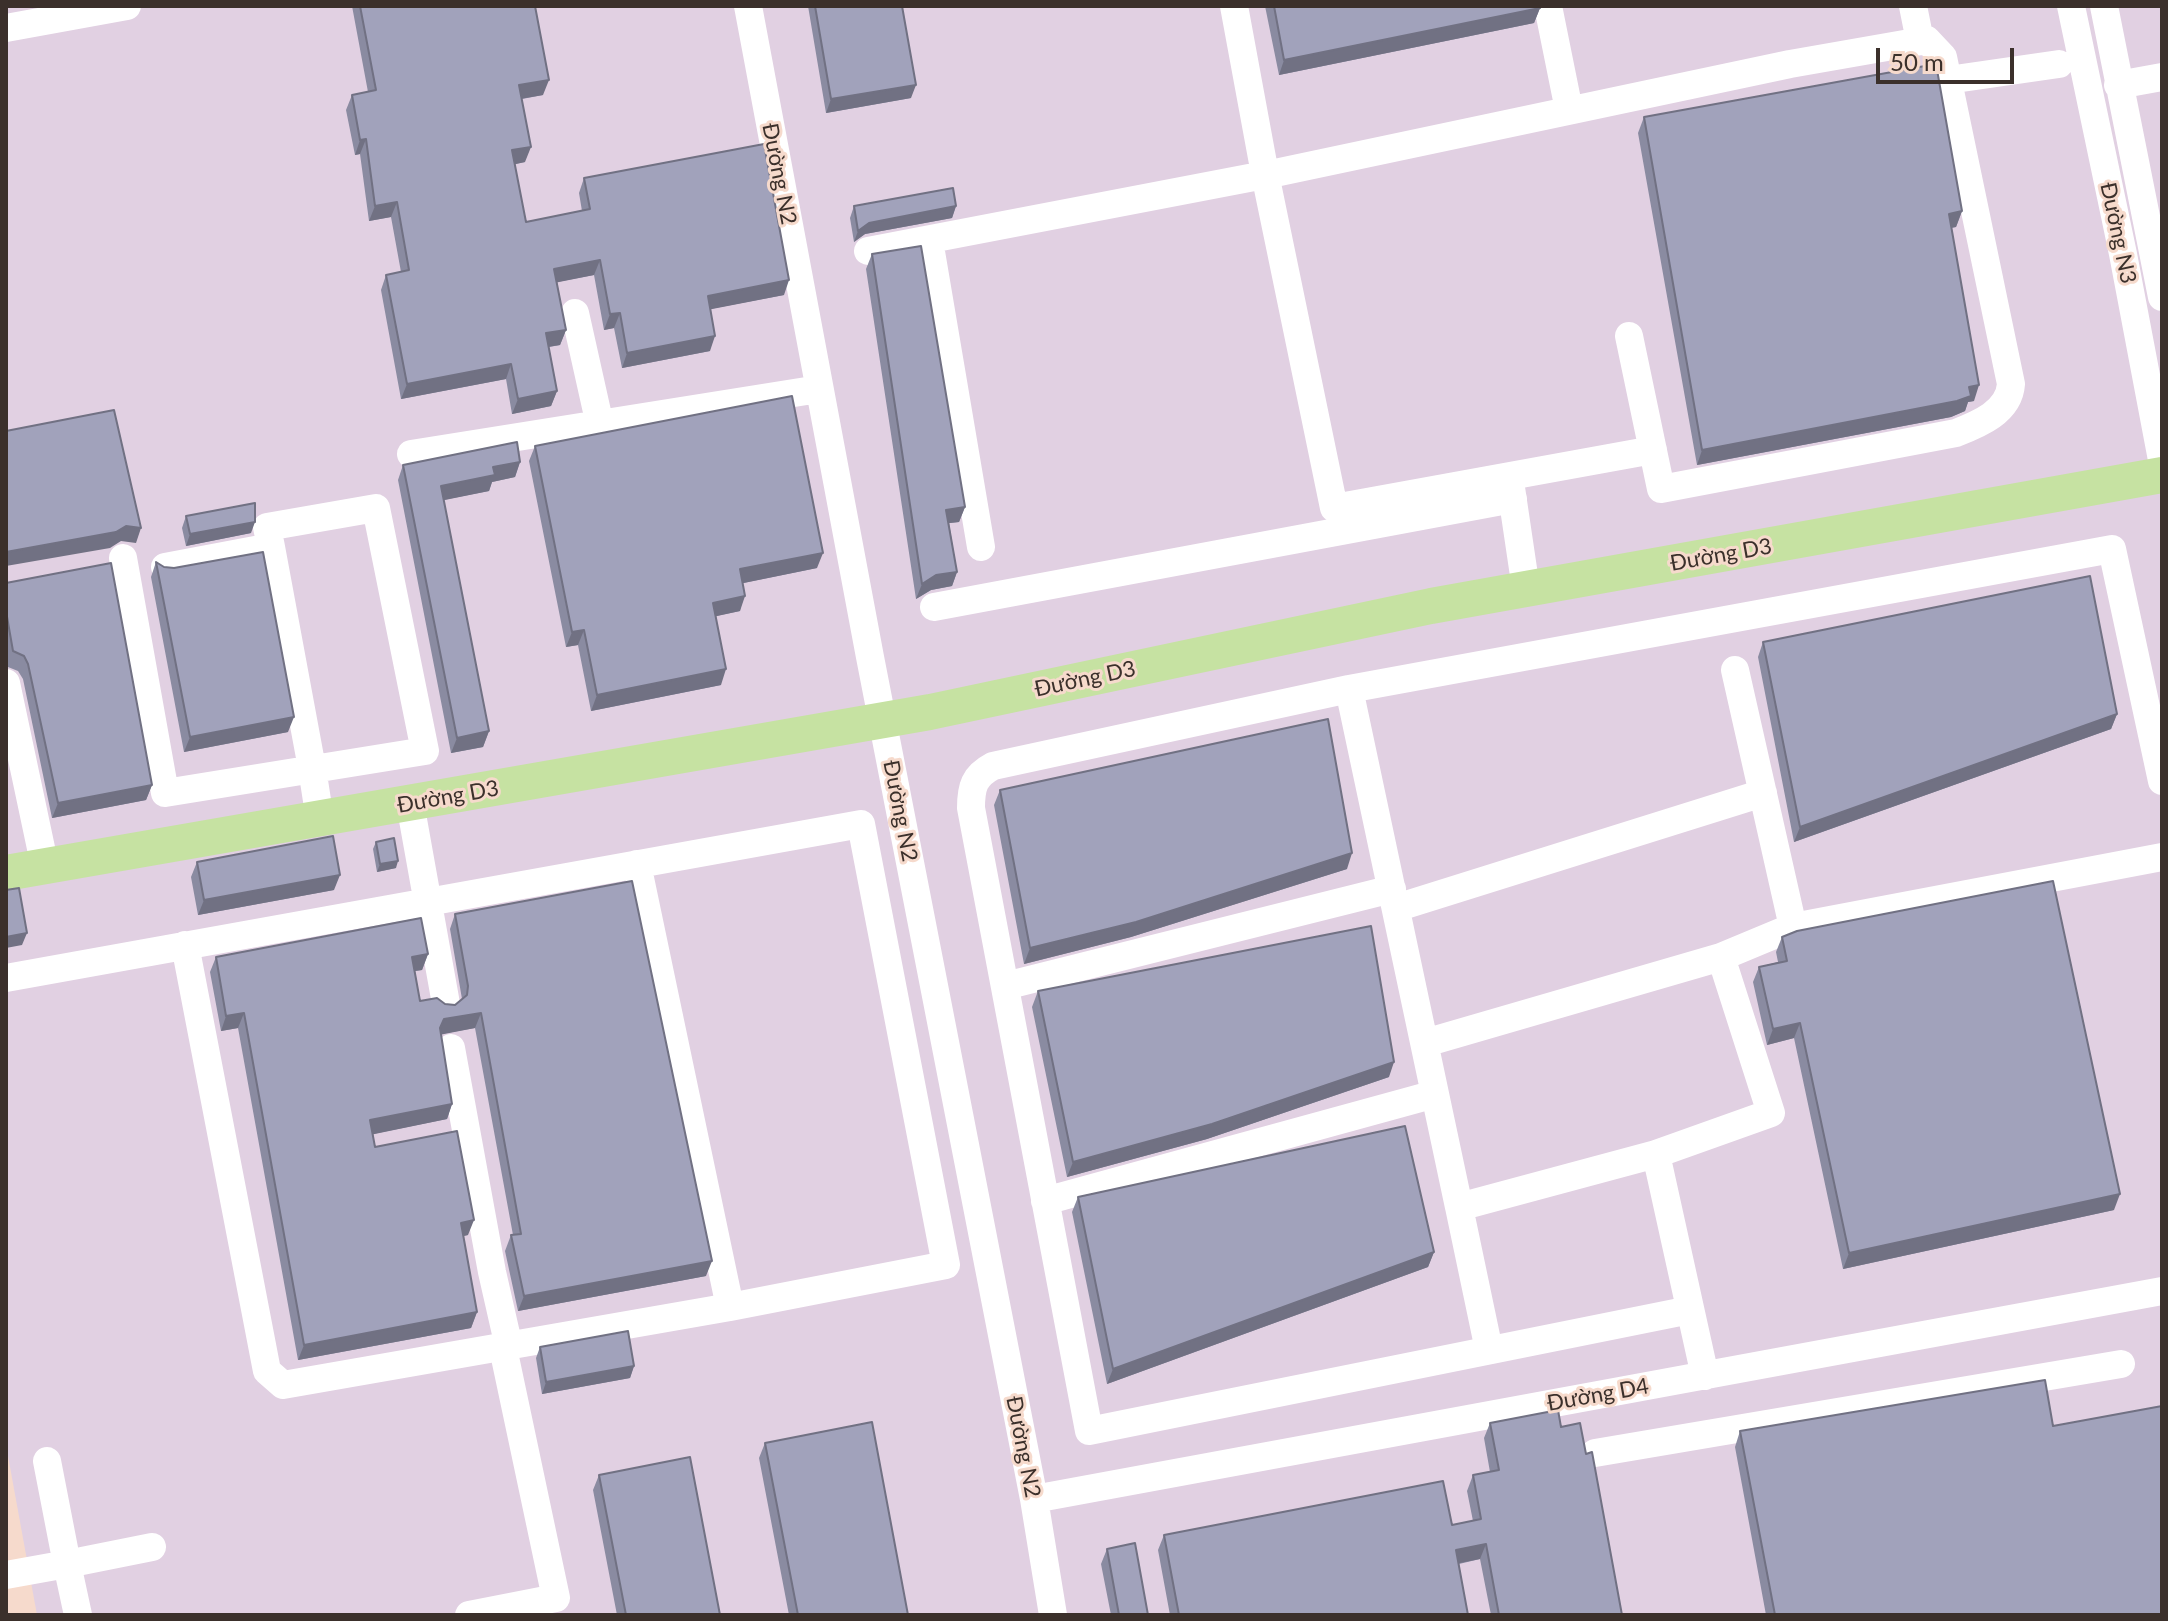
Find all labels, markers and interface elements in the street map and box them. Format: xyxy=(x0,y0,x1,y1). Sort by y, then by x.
scale bar xyxy=(1880,32,2018,82)
text: 50 m xyxy=(1890,47,1944,76)
street label: Đường N2 xyxy=(756,121,802,227)
street label: Đường N3 xyxy=(2094,180,2142,286)
street label: Đường D3 xyxy=(1668,533,1774,577)
street label: Đường D3 xyxy=(1032,655,1138,703)
street label: Đường N2 xyxy=(877,758,923,864)
street label: Đường D3 xyxy=(395,775,501,819)
street label: Đường D4 xyxy=(1545,1373,1651,1417)
street label: Đường N2 xyxy=(1000,1394,1046,1500)

